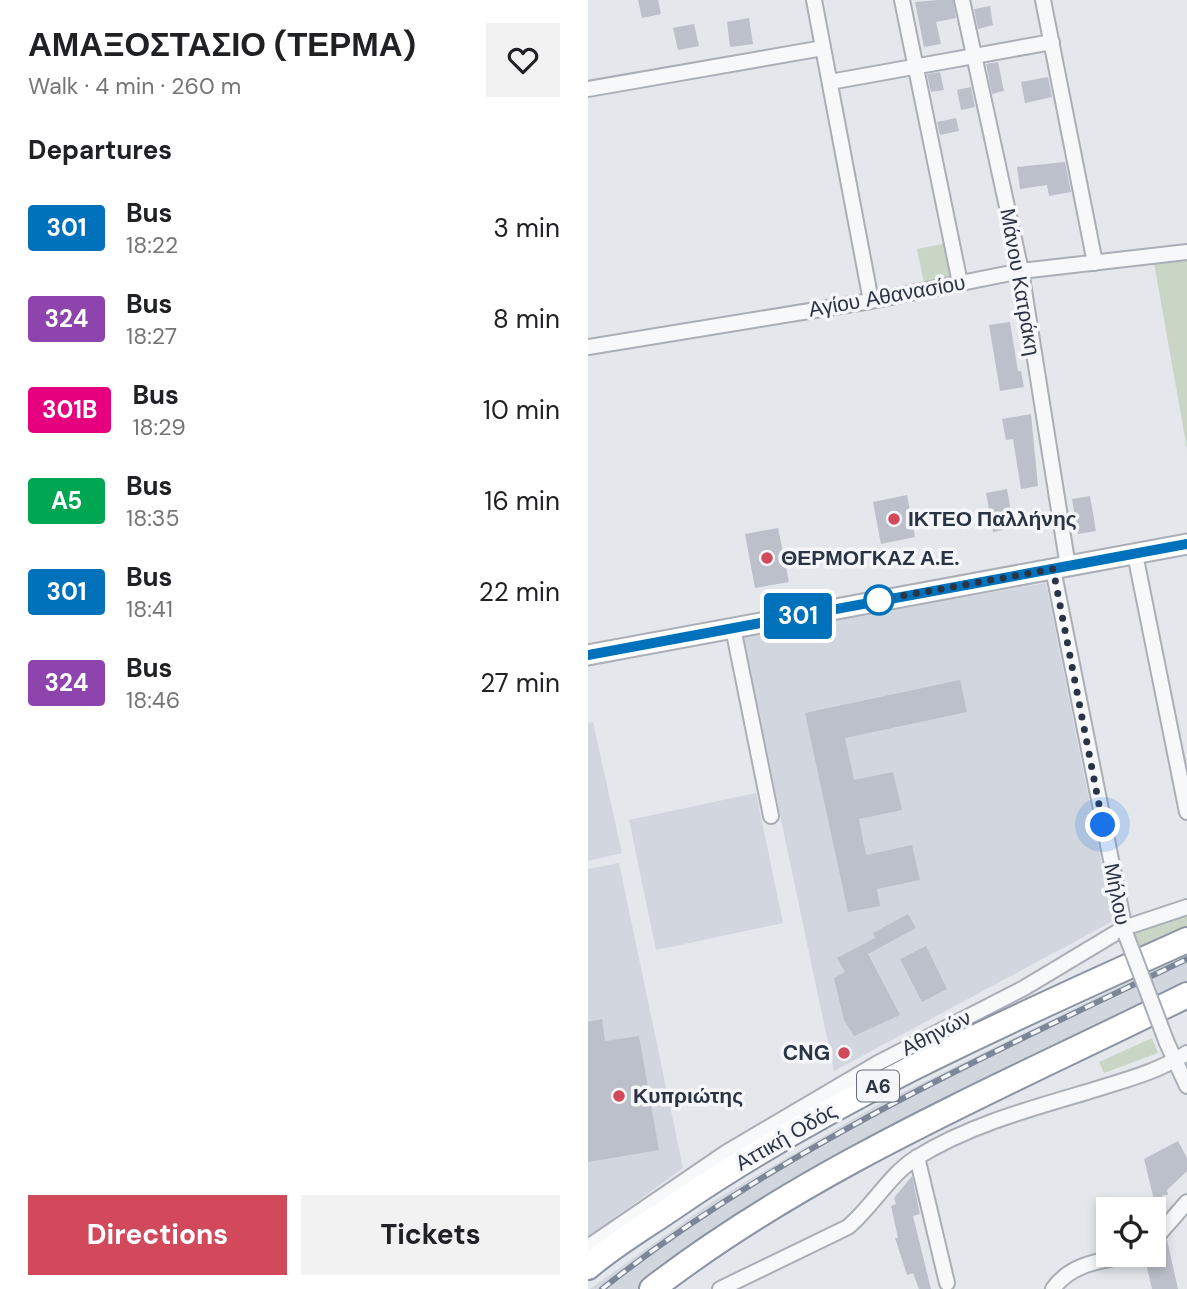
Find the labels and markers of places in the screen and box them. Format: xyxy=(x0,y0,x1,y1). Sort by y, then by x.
place label: ΙΚΤΕΟ Παλλήνης xyxy=(908,505,1077,533)
marker: ΙΚΤΕΟ Παλλήνης xyxy=(886,511,902,527)
place label: ΘΕΡΜΟΓΚΑΖ Α.Ε. xyxy=(781,544,960,572)
marker: ΘΕΡΜΟΓΚΑΖ Α.Ε. xyxy=(759,550,775,566)
unlabelled marker xyxy=(864,585,894,615)
place label: CNG xyxy=(783,1039,830,1067)
marker: CNG xyxy=(836,1045,852,1061)
place label: Κυπριώτης xyxy=(633,1082,743,1110)
marker: Κυπριώτης xyxy=(611,1088,627,1104)

